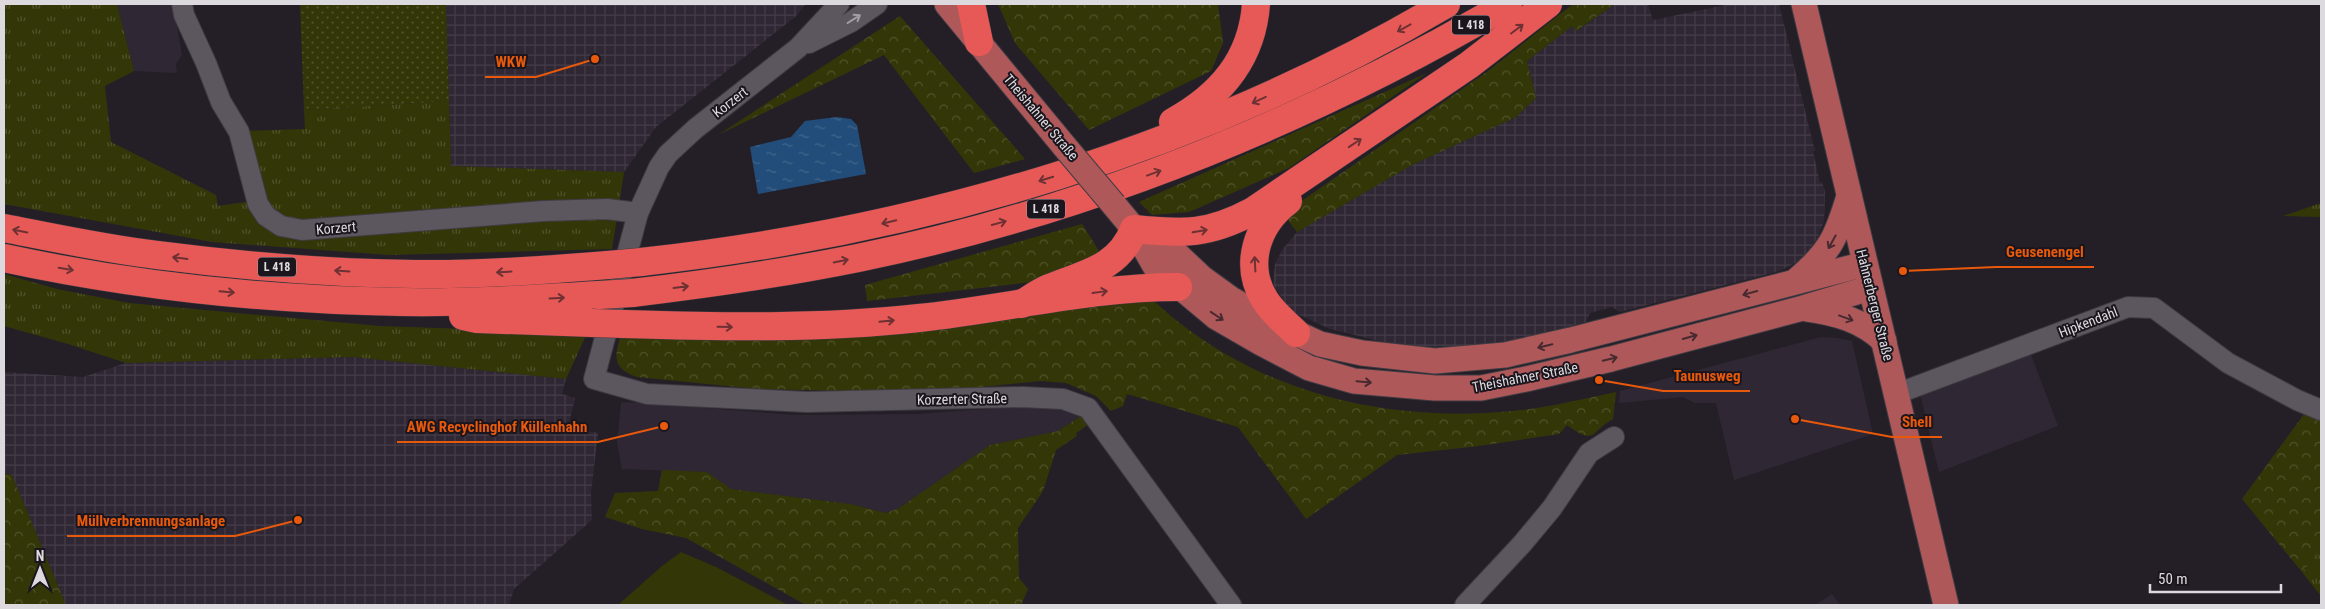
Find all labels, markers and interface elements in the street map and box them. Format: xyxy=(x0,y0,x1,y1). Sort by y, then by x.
one-way arrow xyxy=(847,14,861,24)
road number: L 418 xyxy=(1452,16,1490,34)
one-way arrow xyxy=(1397,24,1412,33)
one-way arrow xyxy=(1510,24,1524,34)
callout: WKW xyxy=(485,47,536,77)
text: WKW xyxy=(496,53,526,71)
street label: Theishahner Straße xyxy=(1000,71,1082,164)
street label: Korzert xyxy=(709,83,751,121)
one-way arrow xyxy=(1252,96,1267,106)
one-way arrow xyxy=(1348,138,1362,148)
one-way arrow xyxy=(1145,168,1161,177)
one-way arrow xyxy=(1038,175,1054,185)
road number: L 418 xyxy=(1027,200,1065,218)
street label: Korzert xyxy=(315,218,357,238)
one-way arrow xyxy=(882,218,898,227)
one-way arrow xyxy=(991,218,1007,228)
one-way arrow xyxy=(12,226,28,236)
one-way arrow xyxy=(1192,226,1208,236)
one-way arrow xyxy=(1827,234,1837,249)
callout: Geusenengel xyxy=(1996,237,2094,267)
text: Geusenengel xyxy=(2006,243,2084,261)
street label: Hahnerberger Straße xyxy=(1853,248,1897,363)
one-way arrow xyxy=(172,253,188,263)
one-way arrow xyxy=(833,256,849,265)
one-way arrow xyxy=(1250,256,1259,272)
road number: L 418 xyxy=(258,258,296,276)
one-way arrow xyxy=(57,265,73,275)
one-way arrow xyxy=(334,267,350,276)
one-way arrow xyxy=(496,267,512,277)
one-way arrow xyxy=(673,282,689,292)
one-way arrow xyxy=(218,287,234,297)
one-way arrow xyxy=(1092,287,1108,297)
one-way arrow xyxy=(1742,289,1758,298)
one-way arrow xyxy=(549,293,565,302)
street label: Hipkendahl xyxy=(2056,303,2120,341)
one-way arrow xyxy=(1209,311,1223,321)
one-way arrow xyxy=(1838,314,1854,323)
one-way arrow xyxy=(879,316,895,326)
one-way arrow xyxy=(716,322,733,332)
one-way arrow xyxy=(1682,332,1698,342)
one-way arrow xyxy=(1538,342,1554,351)
one-way arrow xyxy=(1602,354,1618,363)
street label: Theishahner Straße xyxy=(1471,359,1580,395)
callout: Taunusweg xyxy=(1663,361,1750,391)
text: Taunusweg xyxy=(1673,367,1741,385)
one-way arrow xyxy=(1355,378,1371,387)
street label: Korzerter Straße xyxy=(917,390,1008,408)
callout: Shell xyxy=(1892,407,1942,437)
callout: AWG Recyclinghof Küllenhahn xyxy=(397,412,598,442)
text: Shell xyxy=(1902,413,1932,431)
text: AWG Recyclinghof Küllenhahn xyxy=(407,418,587,436)
callout: Müllverbrennungsanlage xyxy=(67,506,235,536)
text: Müllverbrennungsanlage xyxy=(77,512,225,530)
north arrow xyxy=(15,544,65,594)
text: N xyxy=(36,548,44,564)
scale bar xyxy=(2150,562,2281,594)
text: 50 m xyxy=(2158,570,2188,588)

